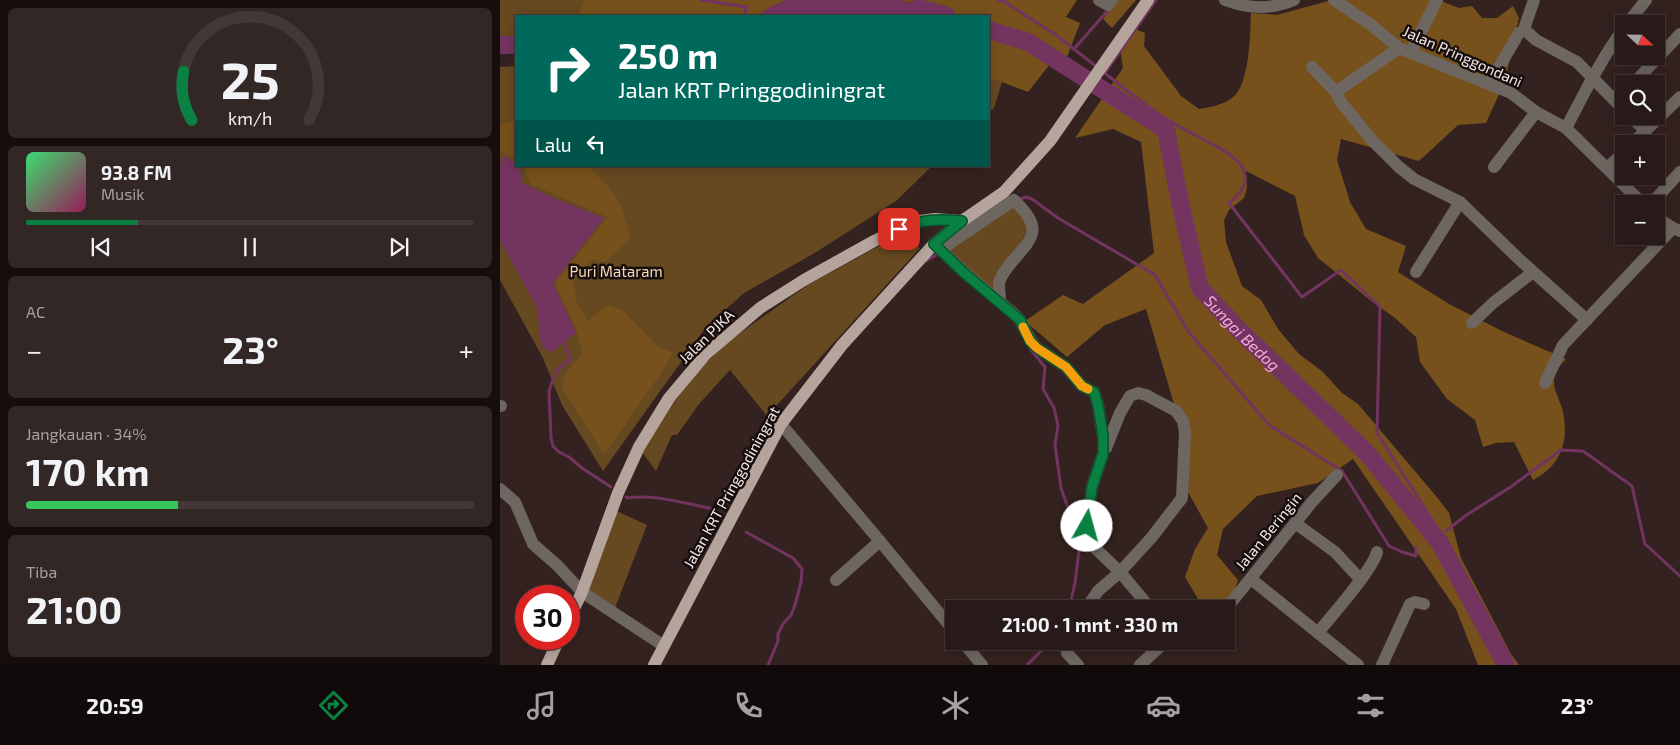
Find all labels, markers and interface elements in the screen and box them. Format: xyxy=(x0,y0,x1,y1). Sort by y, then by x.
north arrow xyxy=(1615,15,1665,65)
map controls xyxy=(1615,15,1665,245)
street label: Jalan Pringgondani xyxy=(1401,22,1525,90)
text: 250 m xyxy=(618,34,718,76)
icon: right xyxy=(535,35,600,100)
text: 25 xyxy=(221,47,279,109)
button: search xyxy=(1615,75,1665,125)
text: Jalan KRT Pringgodiningrat xyxy=(618,76,885,102)
text: km/h xyxy=(228,107,272,129)
icon: left xyxy=(582,130,610,158)
text: Lalu xyxy=(535,133,572,156)
button: + xyxy=(1615,135,1665,185)
text: 93.8 FM xyxy=(101,161,172,184)
text: Musik xyxy=(101,184,144,203)
button: − xyxy=(1615,195,1665,245)
pin xyxy=(878,208,920,250)
icon: arrive xyxy=(885,215,913,243)
icon: previous xyxy=(87,233,115,261)
icon: pause xyxy=(236,233,264,261)
icon: next xyxy=(385,233,413,261)
park label: Puri Mataram xyxy=(569,262,663,280)
water label: Sungai Bedog xyxy=(1201,291,1285,374)
text: AC xyxy=(26,302,45,321)
street label: Jalan PJKA xyxy=(675,305,738,367)
text: 23° xyxy=(222,326,279,372)
text: − xyxy=(26,333,42,367)
text: + xyxy=(459,333,474,367)
street label: Jalan KRT Pringgodiningrat xyxy=(679,403,783,571)
text: Jangkauan · 34% xyxy=(26,424,147,443)
text: 170 km xyxy=(26,448,149,494)
street label: Jalan Beringin xyxy=(1231,489,1305,573)
position arrow xyxy=(1060,499,1112,551)
text: Tiba xyxy=(26,562,57,581)
speed limit sign: 30 xyxy=(515,585,580,650)
text: 21:00 xyxy=(26,586,122,632)
text: 21:00 · 1 mnt · 330 m xyxy=(1002,613,1178,636)
icon: directions xyxy=(316,688,351,723)
icon: music xyxy=(524,688,559,723)
icon: phone xyxy=(731,688,766,723)
icon: climate xyxy=(938,688,973,723)
icon: car xyxy=(1146,688,1181,723)
icon: filters xyxy=(1353,688,1388,723)
text: 20:59 xyxy=(86,692,144,718)
text: 23° xyxy=(1561,692,1594,718)

